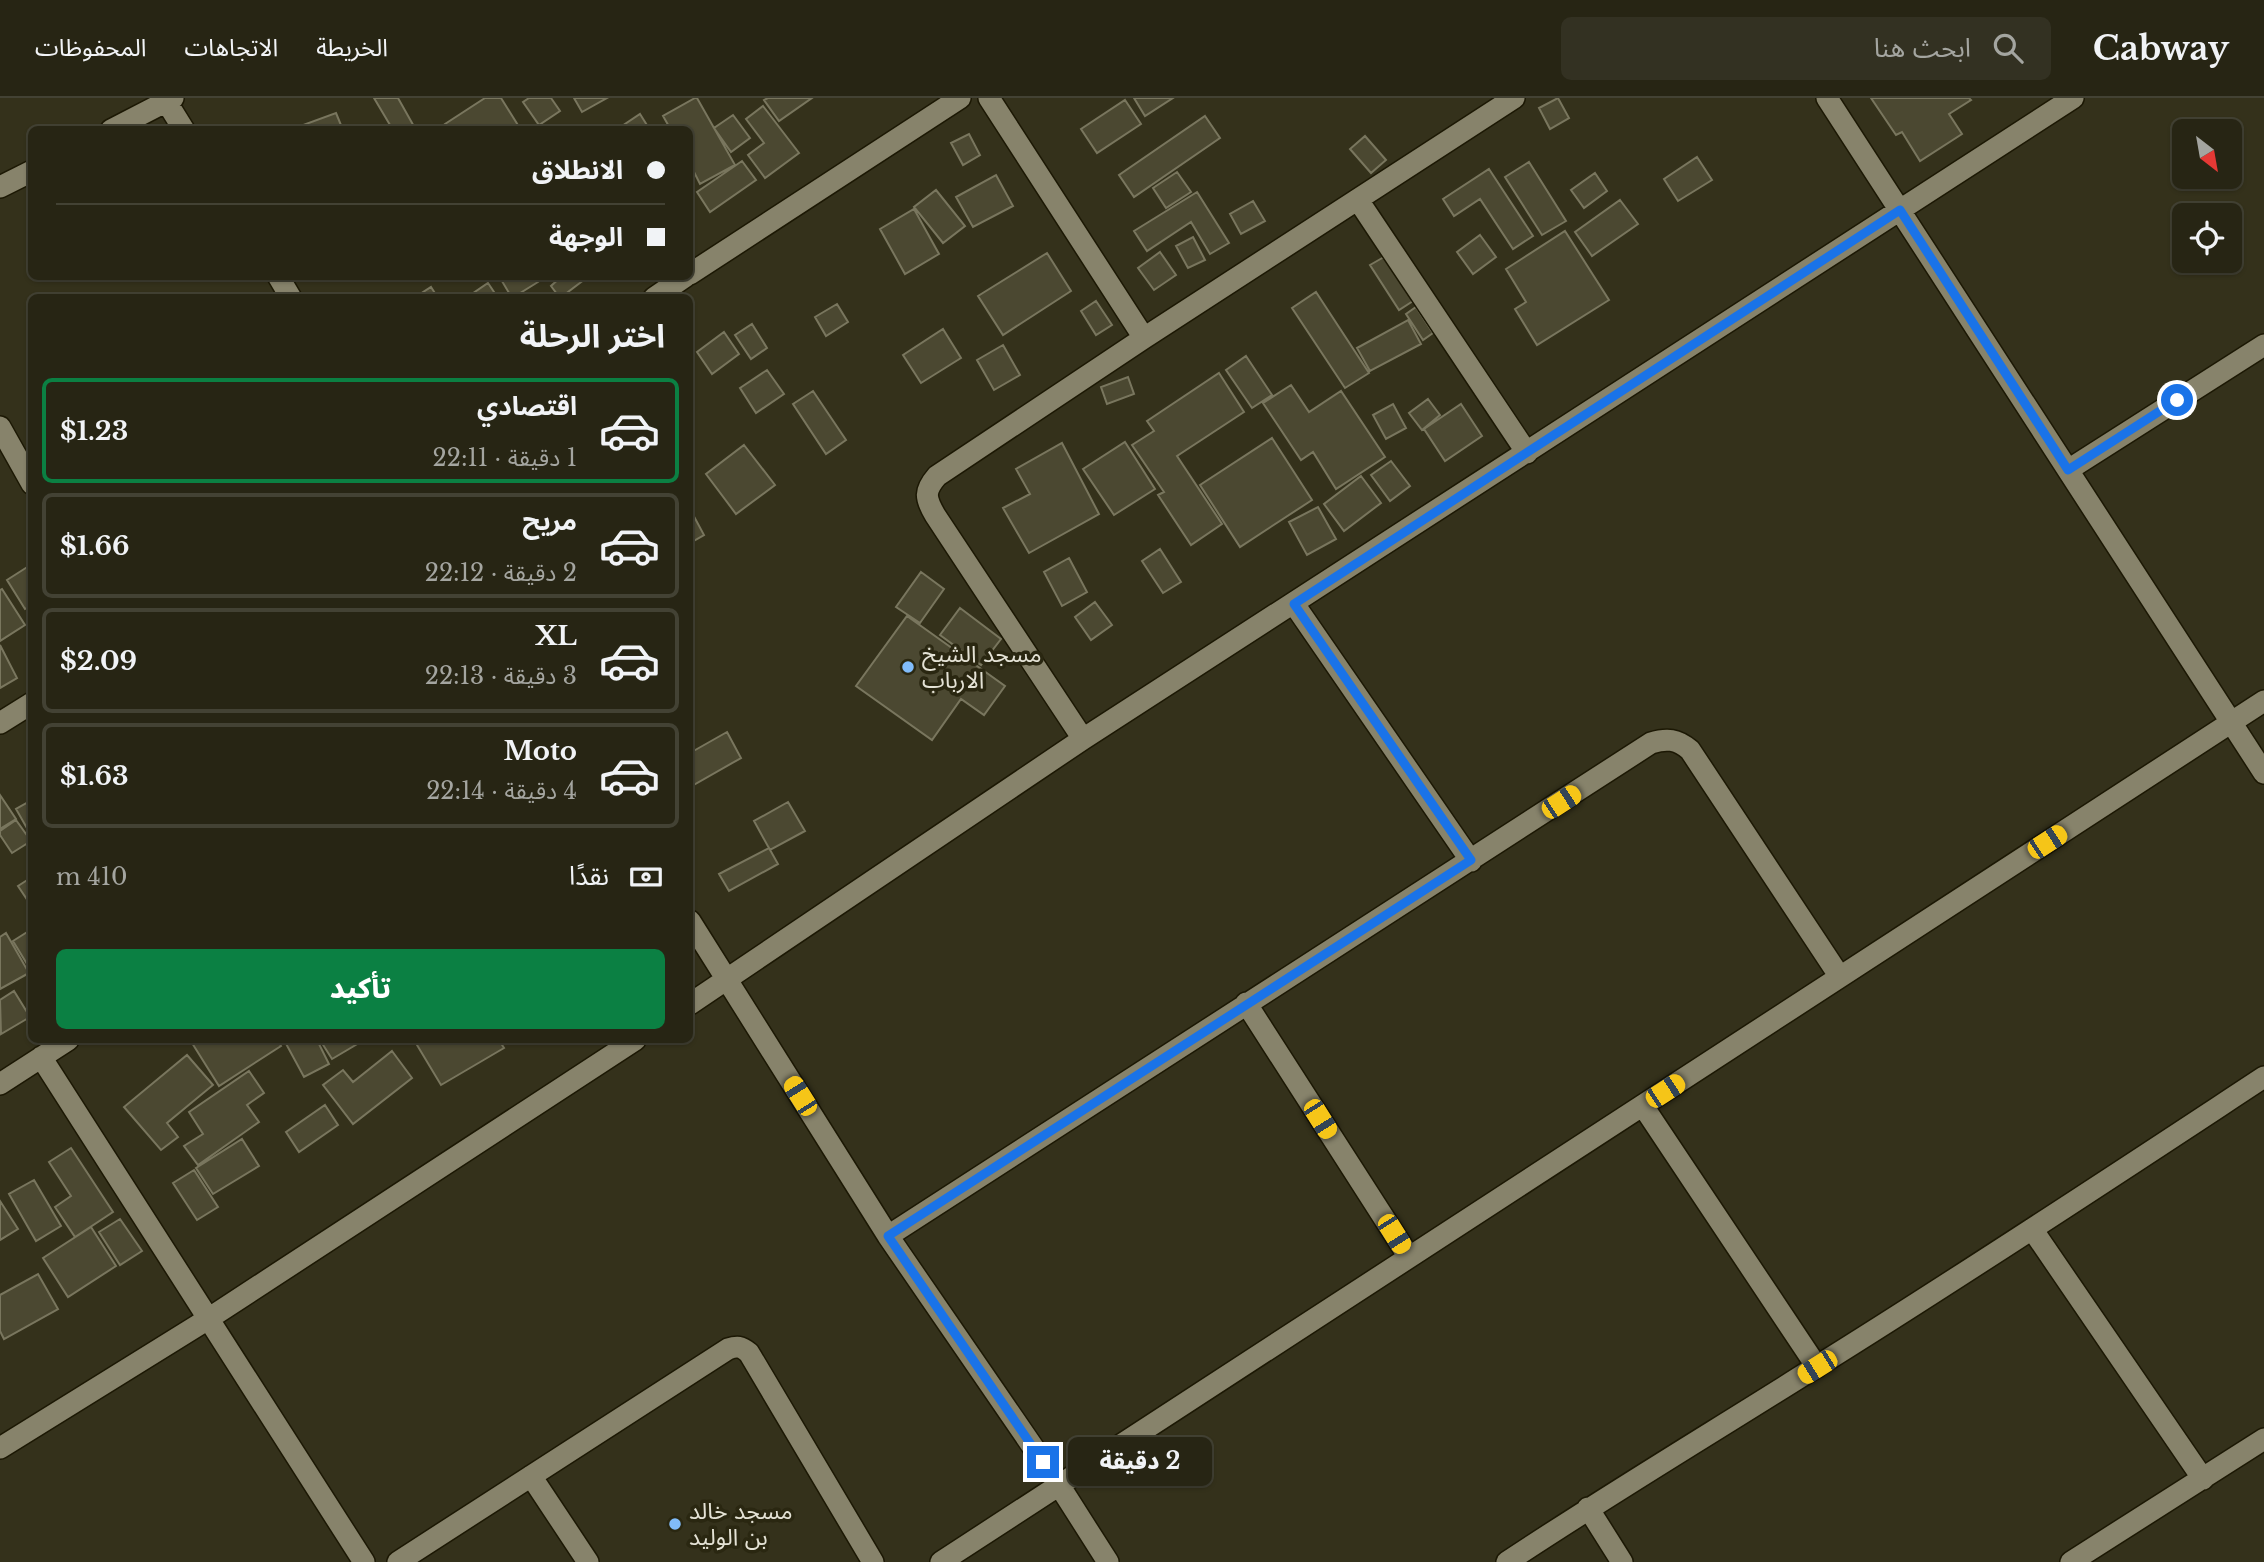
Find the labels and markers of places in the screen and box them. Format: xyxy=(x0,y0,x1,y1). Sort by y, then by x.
place label: مسجد الشيخ الارباب xyxy=(922,640,1042,694)
marker: مسجد الشيخ الارباب xyxy=(900,659,916,675)
place label: مسجد خالد بن الوليد xyxy=(689,1497,793,1551)
marker: مسجد خالد بن الوليد xyxy=(667,1516,683,1532)

